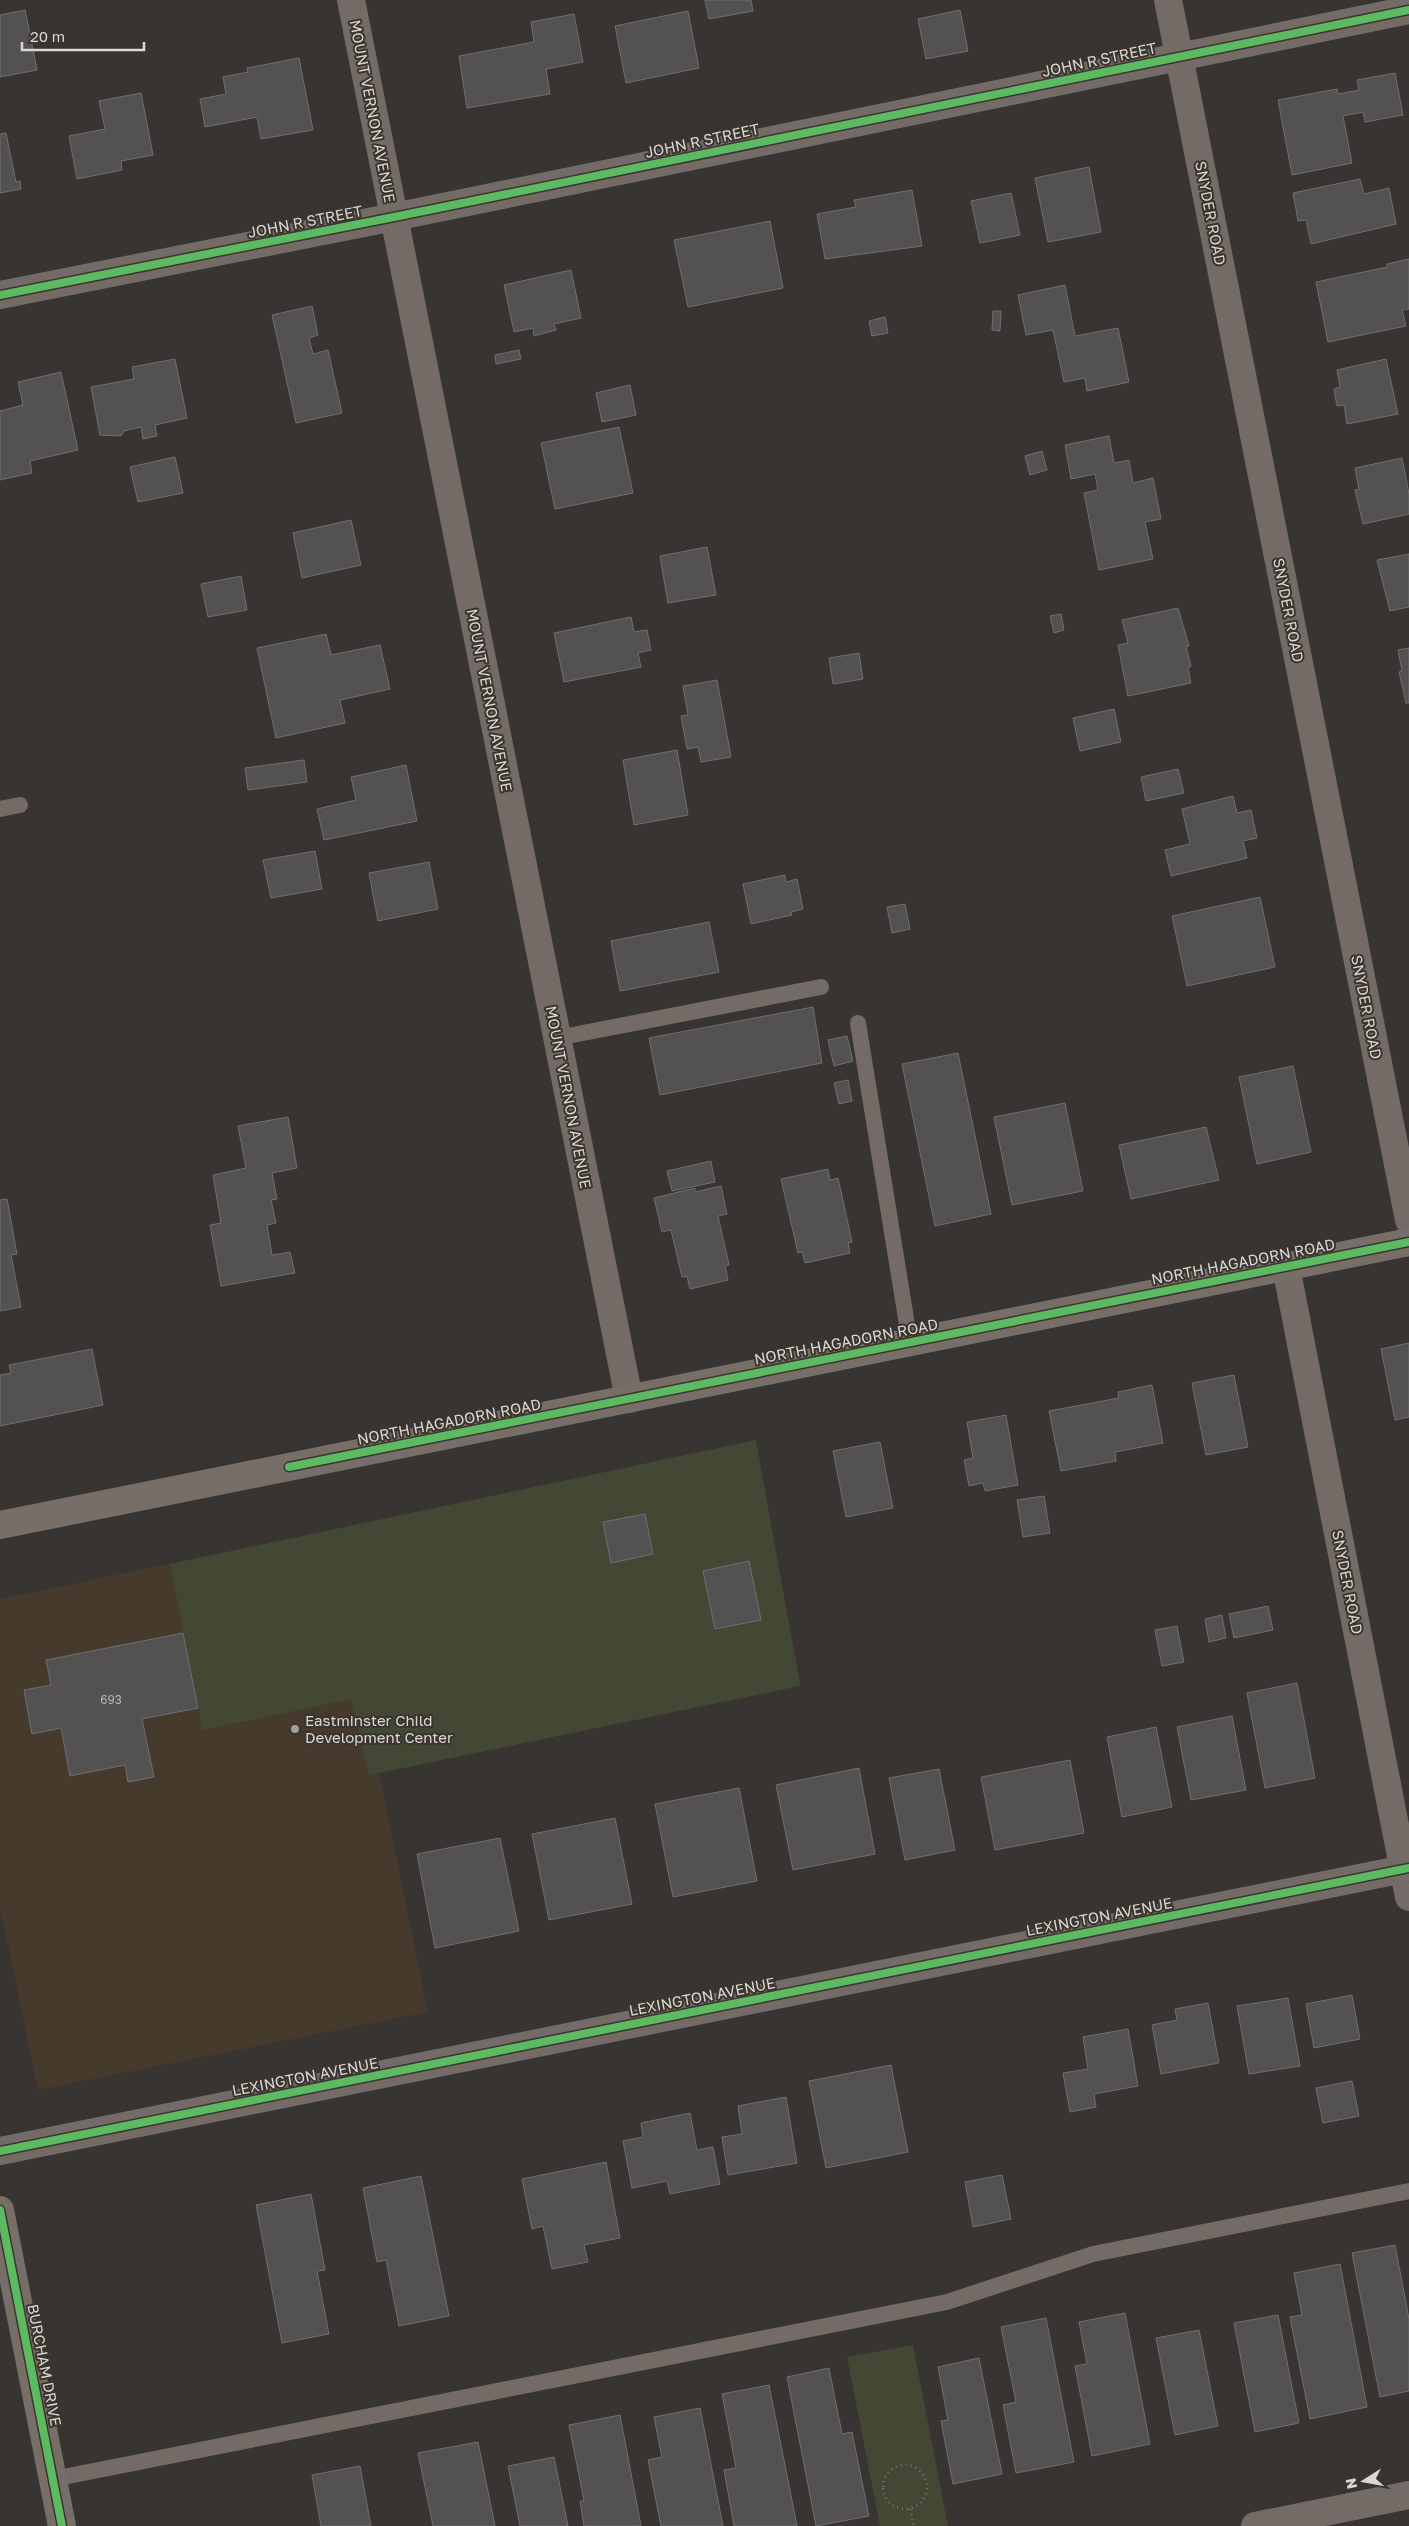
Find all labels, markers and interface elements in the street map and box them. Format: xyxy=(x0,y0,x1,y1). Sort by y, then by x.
street label: MOUNT VERNON AVENUE xyxy=(346,18,400,204)
scale bar xyxy=(22,20,145,52)
text: 20 m xyxy=(30,27,65,45)
street label: JOHN R STREET xyxy=(1040,38,1158,80)
street label: JOHN R STREET xyxy=(643,119,761,161)
street label: SNYDER ROAD xyxy=(1192,159,1230,267)
street label: JOHN R STREET xyxy=(246,201,364,241)
street label: SNYDER ROAD xyxy=(1270,556,1308,664)
street label: MOUNT VERNON AVENUE xyxy=(463,607,517,793)
street label: SNYDER ROAD xyxy=(1348,953,1386,1061)
street label: MOUNT VERNON AVENUE xyxy=(542,1004,596,1190)
street label: NORTH HAGADORN ROAD xyxy=(1150,1234,1336,1288)
street label: NORTH HAGADORN ROAD xyxy=(753,1314,939,1368)
street label: NORTH HAGADORN ROAD xyxy=(356,1394,542,1448)
street label: SNYDER ROAD xyxy=(1329,1528,1367,1636)
house number: 693 xyxy=(100,1692,122,1707)
place label: Eastminster Child Development Center xyxy=(305,1711,453,1746)
marker: Eastminster Child Development Center xyxy=(289,1723,301,1735)
street label: LEXINGTON AVENUE xyxy=(1024,1893,1174,1939)
street label: LEXINGTON AVENUE xyxy=(627,1973,777,2019)
street label: LEXINGTON AVENUE xyxy=(230,2053,380,2099)
street label: BURCHAM DRIVE xyxy=(24,2302,66,2428)
north arrow xyxy=(1339,2456,1389,2506)
text: N xyxy=(1341,2477,1360,2490)

